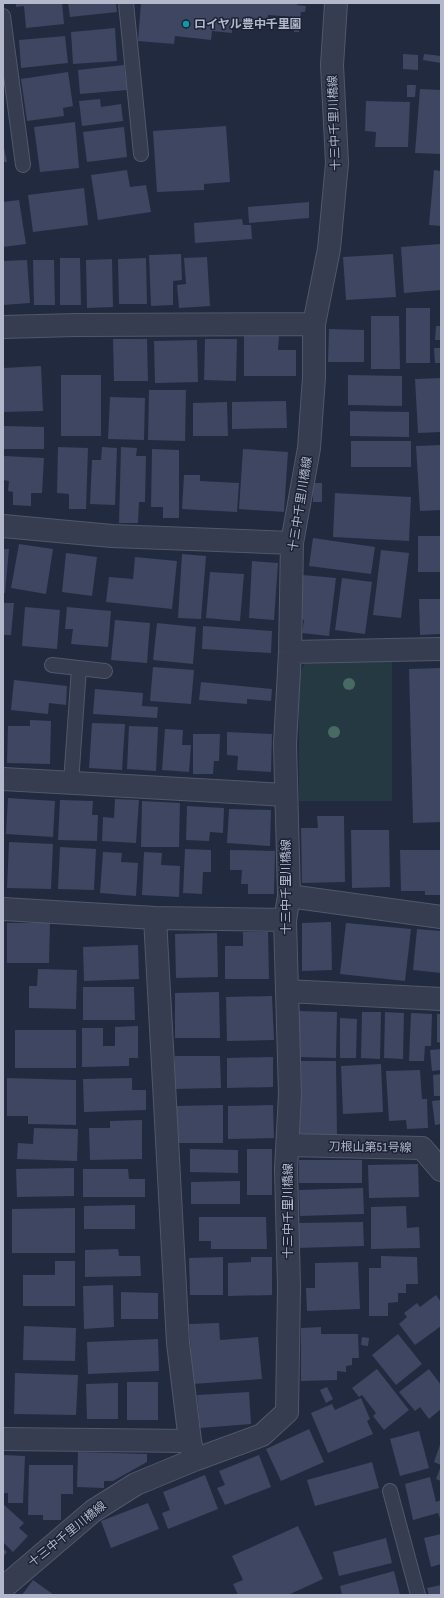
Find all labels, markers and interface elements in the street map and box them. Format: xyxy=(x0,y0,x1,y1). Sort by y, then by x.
place label: ロイヤル豊中千里園 xyxy=(194,16,302,32)
marker: ロイヤル豊中千里園 xyxy=(181,19,191,29)
street label: 十三中千里川橋線 xyxy=(324,75,344,171)
street label: 十三中千里川橋線 xyxy=(285,455,315,553)
street label: 十三中千里川橋線 xyxy=(278,839,294,935)
street label: 刀根山第51号線 xyxy=(328,1138,412,1156)
street label: 十三中千里川橋線 xyxy=(280,1163,296,1259)
street label: 十三中千里川橋線 xyxy=(25,1498,109,1570)

